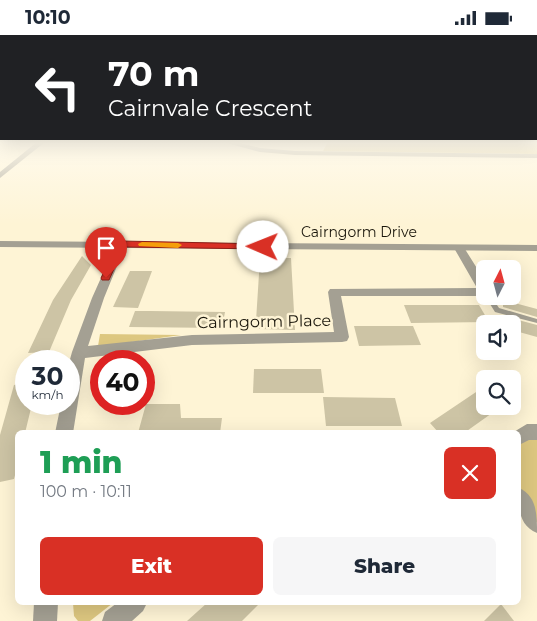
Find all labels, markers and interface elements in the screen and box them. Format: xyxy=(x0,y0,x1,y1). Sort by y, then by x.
text: 10:10 xyxy=(25,6,71,29)
text: 70 m xyxy=(108,52,199,95)
icon: left xyxy=(25,55,90,120)
text: Cairnvale Crescent xyxy=(108,95,313,122)
position arrow xyxy=(236,220,288,272)
street label: Cairngorm Drive xyxy=(301,223,417,241)
pin xyxy=(85,227,127,278)
icon: arrive xyxy=(92,234,120,262)
north arrow xyxy=(476,260,521,305)
map controls xyxy=(476,260,521,415)
street label: Cairngorm Place xyxy=(197,311,331,332)
button: sound xyxy=(476,315,521,360)
speed limit sign: 40 xyxy=(90,350,155,415)
text: 30 xyxy=(32,361,63,391)
button: search xyxy=(476,370,521,415)
text: km/h xyxy=(31,387,64,402)
text: 1 min xyxy=(40,444,123,481)
button: close xyxy=(444,447,496,499)
text: 100 m · 10:11 xyxy=(40,482,132,501)
button: Exit xyxy=(40,537,263,595)
button: Share xyxy=(273,537,496,595)

